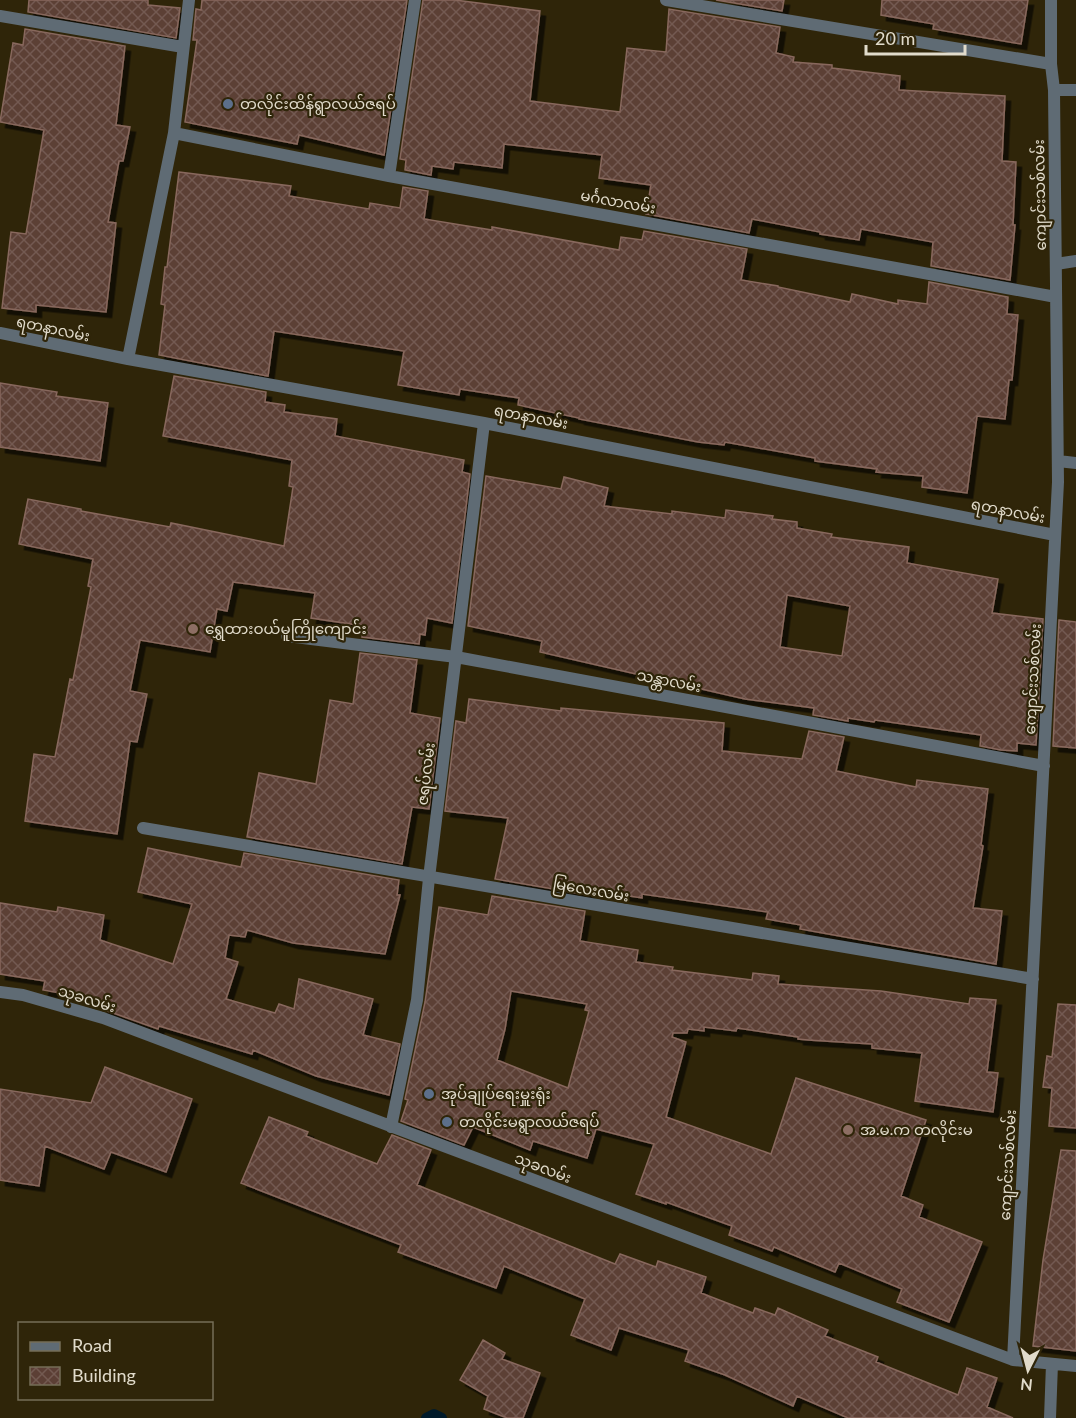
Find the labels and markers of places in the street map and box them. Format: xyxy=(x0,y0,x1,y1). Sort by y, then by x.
place label: တလိုင်းထိန်ရွာလယ်ဇရပ် xyxy=(240,94,396,116)
marker: တလိုင်းထိန်ရွာလယ်ဇရပ် xyxy=(221,97,235,111)
place label: ရွှေထားဝယ်မူကြိုကျောင်း xyxy=(205,619,367,641)
marker: ရွှေထားဝယ်မူကြိုကျောင်း xyxy=(186,622,200,636)
place label: အုပ်ချုပ်ရေးမှူးရုံး xyxy=(441,1084,551,1106)
marker: အုပ်ချုပ်ရေးမှူးရုံး xyxy=(422,1087,436,1101)
place label: တလိုင်းမရွာလယ်ဇရပ် xyxy=(459,1112,600,1134)
marker: တလိုင်းမရွာလယ်ဇရပ် xyxy=(440,1115,454,1129)
place label: အ.မ.က တလိုင်းမ xyxy=(860,1120,973,1142)
marker: အ.မ.က တလိုင်းမ xyxy=(841,1123,855,1137)

